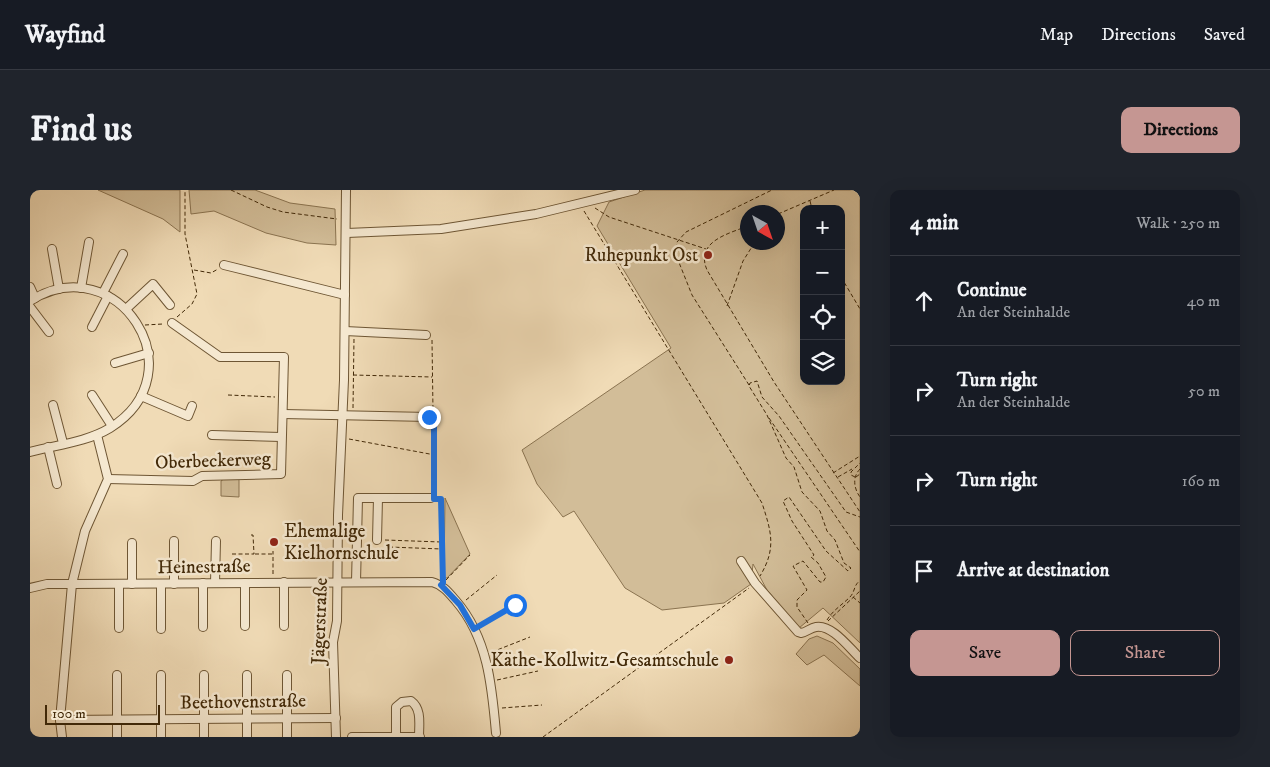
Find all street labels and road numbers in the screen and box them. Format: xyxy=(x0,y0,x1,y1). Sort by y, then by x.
street label: Oberbeckerweg xyxy=(155,447,272,475)
street label: Heinestraße xyxy=(157,555,251,579)
street label: Jägerstraße xyxy=(307,577,333,667)
street label: Beethovenstraße xyxy=(180,689,306,715)

